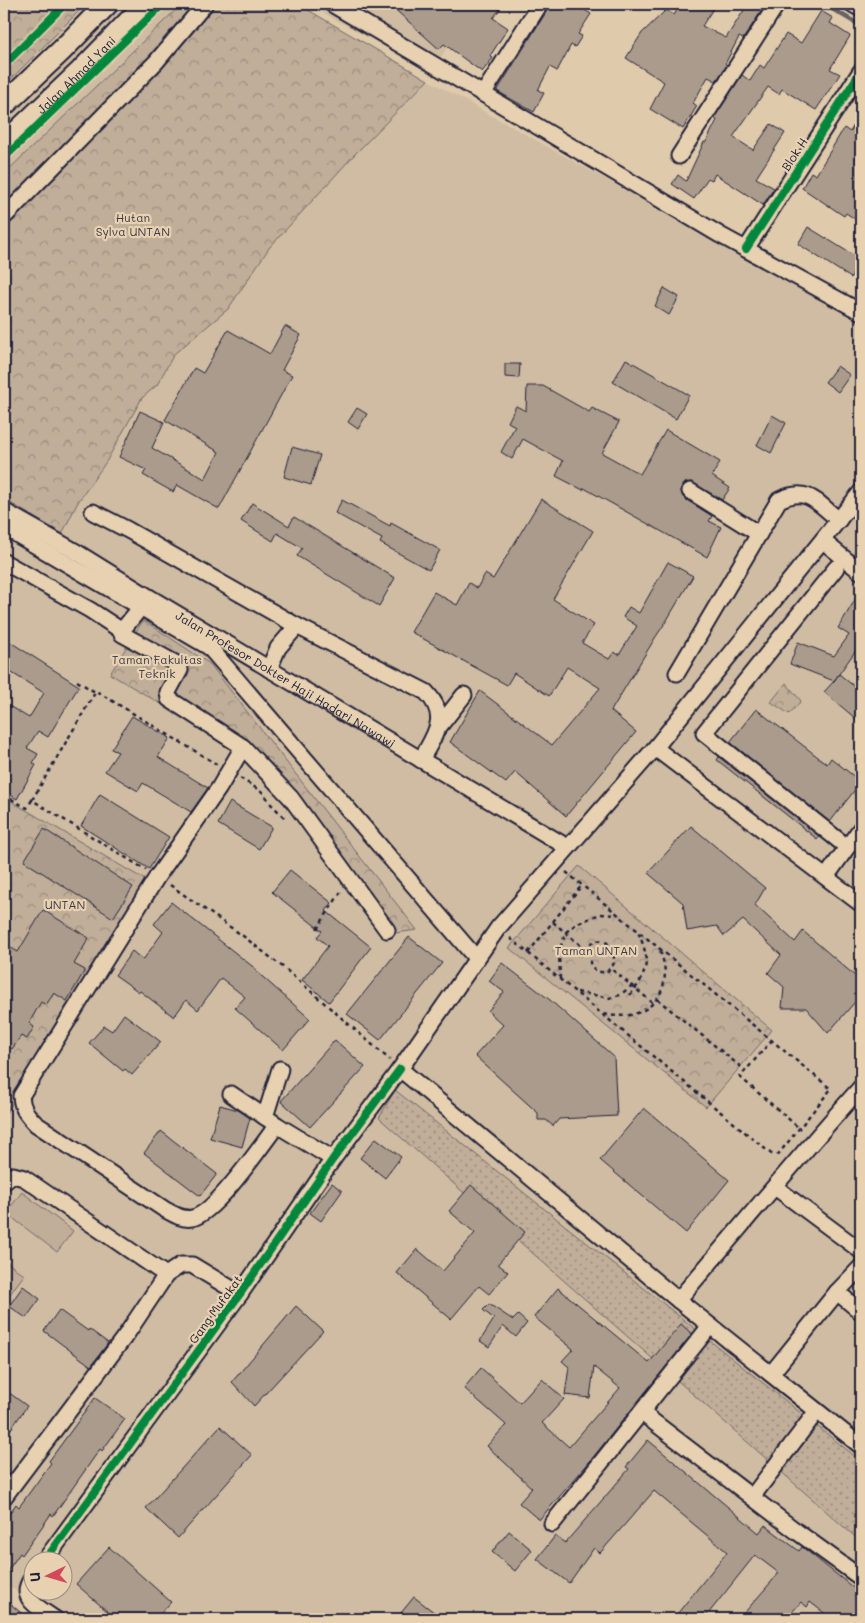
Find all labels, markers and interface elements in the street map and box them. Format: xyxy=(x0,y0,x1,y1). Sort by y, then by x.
street label: Jalan Ahmad Yani xyxy=(33,32,119,117)
street label: Blok H xyxy=(777,134,811,174)
park label: Hutan Sylva UNTAN xyxy=(96,209,170,239)
street label: Jalan Profesor Dokter Haji Hadari Nawawi xyxy=(173,607,399,751)
park label: Taman Fakultas Teknik xyxy=(112,651,202,681)
park label: UNTAN xyxy=(45,896,85,912)
park label: Taman UNTAN xyxy=(555,942,637,958)
street label: Gang Mufakat xyxy=(185,1271,245,1347)
north arrow xyxy=(22,1550,72,1600)
text: U xyxy=(25,1571,44,1583)

